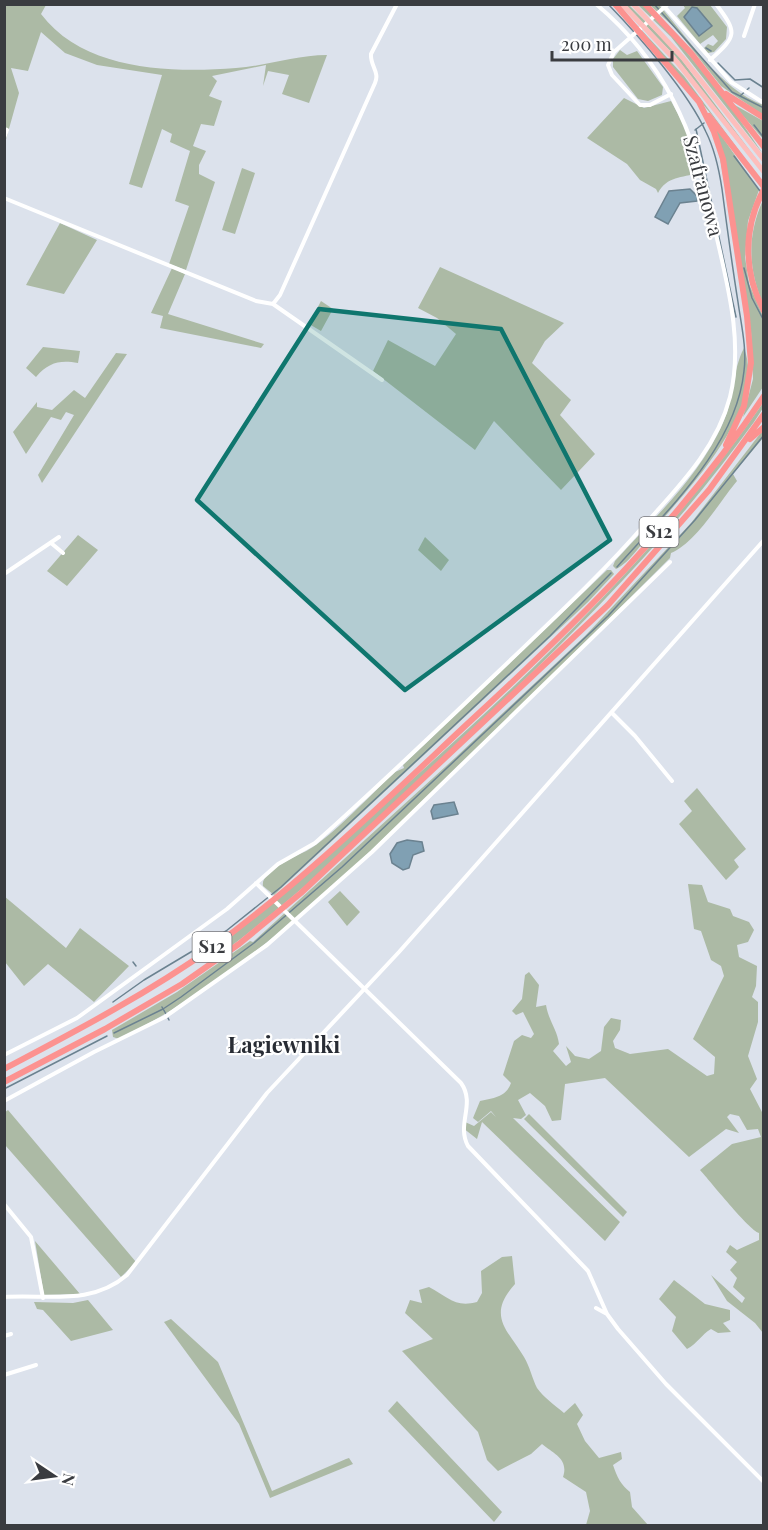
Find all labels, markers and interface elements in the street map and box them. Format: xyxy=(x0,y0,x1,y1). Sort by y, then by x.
scale bar xyxy=(552,24,672,62)
text: 200 m xyxy=(561,32,612,56)
street label: Szafranowa xyxy=(678,132,731,239)
road number: S12 xyxy=(640,517,678,547)
road number: S12 xyxy=(192,932,232,962)
district label: Łagiewniki xyxy=(228,1029,340,1059)
north arrow xyxy=(24,1446,84,1506)
text: N xyxy=(57,1471,81,1488)

